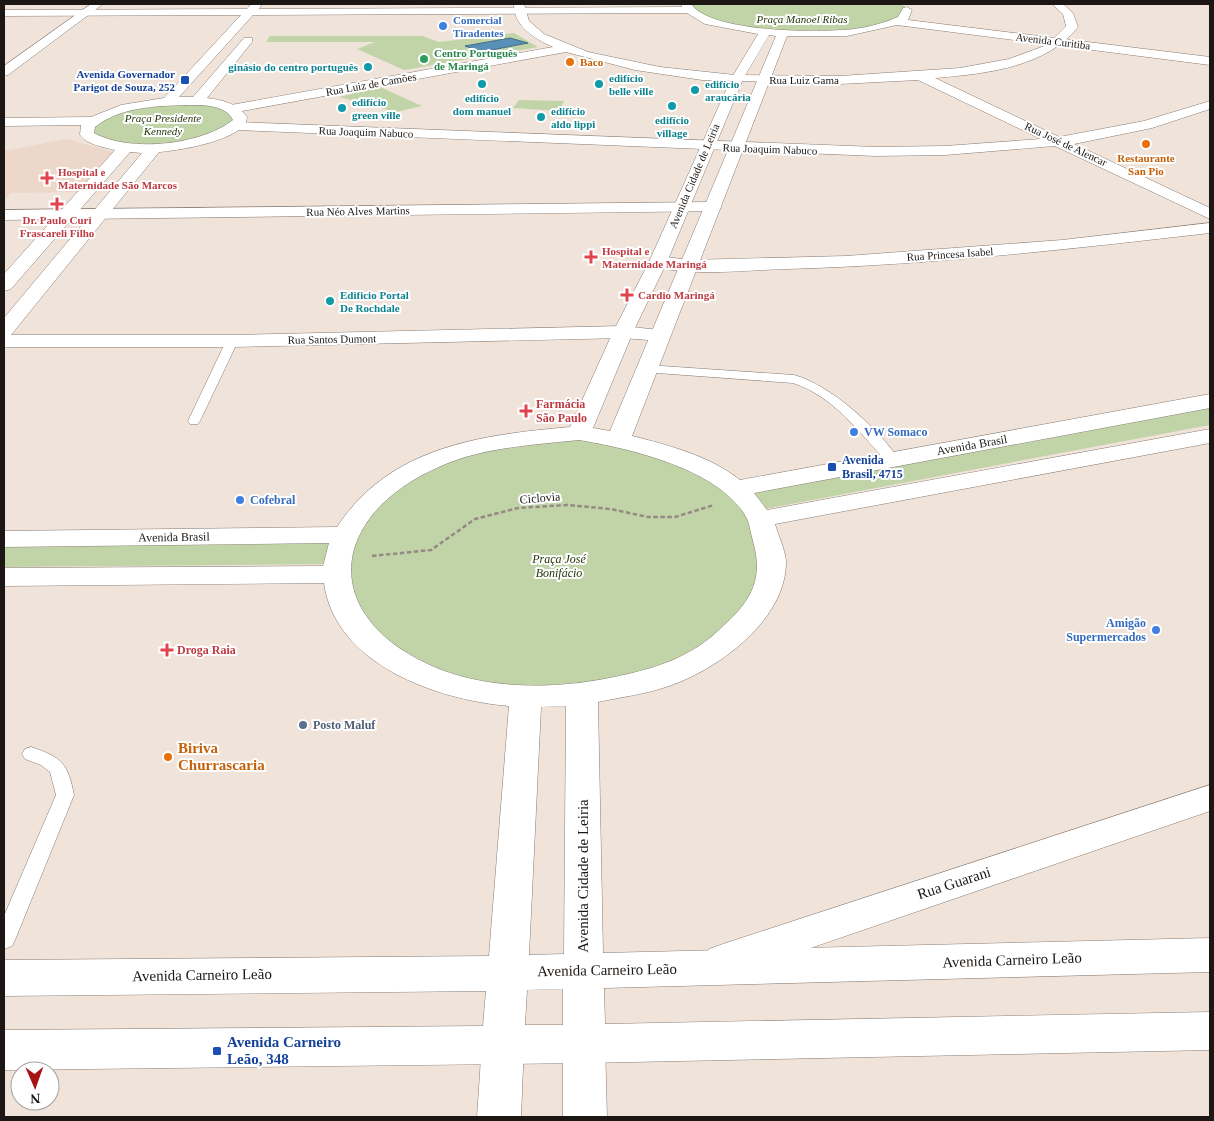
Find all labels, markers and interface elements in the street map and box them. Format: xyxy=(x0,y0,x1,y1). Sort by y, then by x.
park label: Praça Manoel Ribas xyxy=(755,13,848,25)
place label: Comercial Tiradentes xyxy=(453,14,504,39)
marker: Comercial Tiradentes xyxy=(437,20,449,32)
street label: Avenida Curitiba xyxy=(1015,30,1091,52)
place label: Centro Português de Maringá xyxy=(434,47,518,72)
marker: Centro Português de Maringá xyxy=(418,53,430,65)
marker: Baco xyxy=(564,56,576,68)
place label: Baco xyxy=(580,56,604,68)
place label: ginásio do centro português xyxy=(228,61,359,73)
marker: ginásio do centro português xyxy=(362,61,374,73)
place label: Avenida Governador Parigot de Souza, 252 xyxy=(74,68,175,93)
street label: Rua Luiz de Camões xyxy=(325,70,417,98)
place label: edifício belle ville xyxy=(609,72,653,97)
marker: Avenida Governador Parigot de Souza, 252 xyxy=(179,74,191,86)
street label: Rua Luiz Gama xyxy=(769,74,839,86)
marker: edifício dom manuel xyxy=(476,78,488,90)
marker: edifício belle ville xyxy=(593,78,605,90)
place label: edifício araucária xyxy=(705,78,751,103)
marker: edifício araucária xyxy=(689,84,701,96)
place label: edifício dom manuel xyxy=(453,92,511,117)
place label: edifício green ville xyxy=(352,96,400,121)
marker: edifício village xyxy=(666,100,678,112)
marker: edifício green ville xyxy=(336,102,348,114)
place label: edifício aldo lippi xyxy=(551,105,595,130)
marker: edifício aldo lippi xyxy=(535,111,547,123)
park label: Praça Presidente Kennedy xyxy=(124,112,201,137)
place label: edifício village xyxy=(655,114,690,139)
street label: Rua José de Alencar xyxy=(1023,120,1109,168)
street label: Avenida Cidade de Leiria xyxy=(666,122,722,230)
street label: Rua Joaquim Nabuco xyxy=(318,124,414,140)
marker: Restaurante San Pio xyxy=(1140,138,1152,150)
street label: Rua Joaquim Nabuco xyxy=(722,141,818,157)
place label: Restaurante San Pio xyxy=(1117,152,1175,177)
place label: Hospital e Maternidade São Marcos xyxy=(58,166,178,191)
marker: Hospital e Maternidade São Marcos xyxy=(40,171,54,185)
marker: Dr. Paulo Curi Frascareli Filho xyxy=(50,197,64,211)
street label: Rua Néo Alves Martins xyxy=(306,204,410,218)
place label: Dr. Paulo Curi Frascareli Filho xyxy=(20,214,95,239)
place label: Hospital e Maternidade Maringá xyxy=(602,245,707,270)
street label: Rua Princesa Isabel xyxy=(906,245,994,263)
marker: Hospital e Maternidade Maringá xyxy=(584,250,598,264)
marker: Cardio Maringá xyxy=(620,288,634,302)
place label: Edificio Portal De Rochdale xyxy=(340,289,409,314)
place label: Cardio Maringá xyxy=(638,289,715,301)
marker: Edificio Portal De Rochdale xyxy=(324,295,336,307)
street label: Rua Santos Dumont xyxy=(288,332,376,346)
place label: Farmácia São Paulo xyxy=(536,397,587,425)
marker: Farmácia São Paulo xyxy=(520,405,532,417)
place label: VW Somaco xyxy=(864,425,927,439)
marker: VW Somaco xyxy=(848,426,860,438)
street label: Avenida Brasil xyxy=(936,432,1009,458)
place label: Avenida Brasil, 4715 xyxy=(842,453,903,481)
marker: Avenida Brasil, 4715 xyxy=(826,461,838,473)
street label: Ciclovia xyxy=(519,489,562,507)
place label: Cofebral xyxy=(250,493,296,507)
marker: Cofebral xyxy=(234,494,246,506)
street label: Avenida Brasil xyxy=(138,529,210,545)
park label: Praça José Bonifácio xyxy=(531,552,586,580)
place label: Amigão Supermercados xyxy=(1066,616,1146,644)
marker: Amigão Supermercados xyxy=(1150,624,1162,636)
place label: Droga Raia xyxy=(177,643,236,657)
marker: Droga Raia xyxy=(161,644,173,656)
place label: Posto Maluf xyxy=(313,718,376,732)
marker: Posto Maluf xyxy=(297,719,309,731)
place label: Biriva Churrascaria xyxy=(178,740,265,773)
marker: Biriva Churrascaria xyxy=(162,751,174,763)
street label: Avenida Cidade de Leiria xyxy=(575,799,591,953)
street label: Rua Guarani xyxy=(915,864,993,902)
street label: Avenida Carneiro Leão xyxy=(942,950,1082,970)
street label: Avenida Carneiro Leão xyxy=(537,961,677,979)
street label: Avenida Carneiro Leão xyxy=(132,966,272,984)
place label: Avenida Carneiro Leão, 348 xyxy=(227,1034,341,1067)
marker: Avenida Carneiro Leão, 348 xyxy=(211,1045,223,1057)
north arrow xyxy=(10,1061,60,1111)
text: N xyxy=(30,1091,41,1106)

